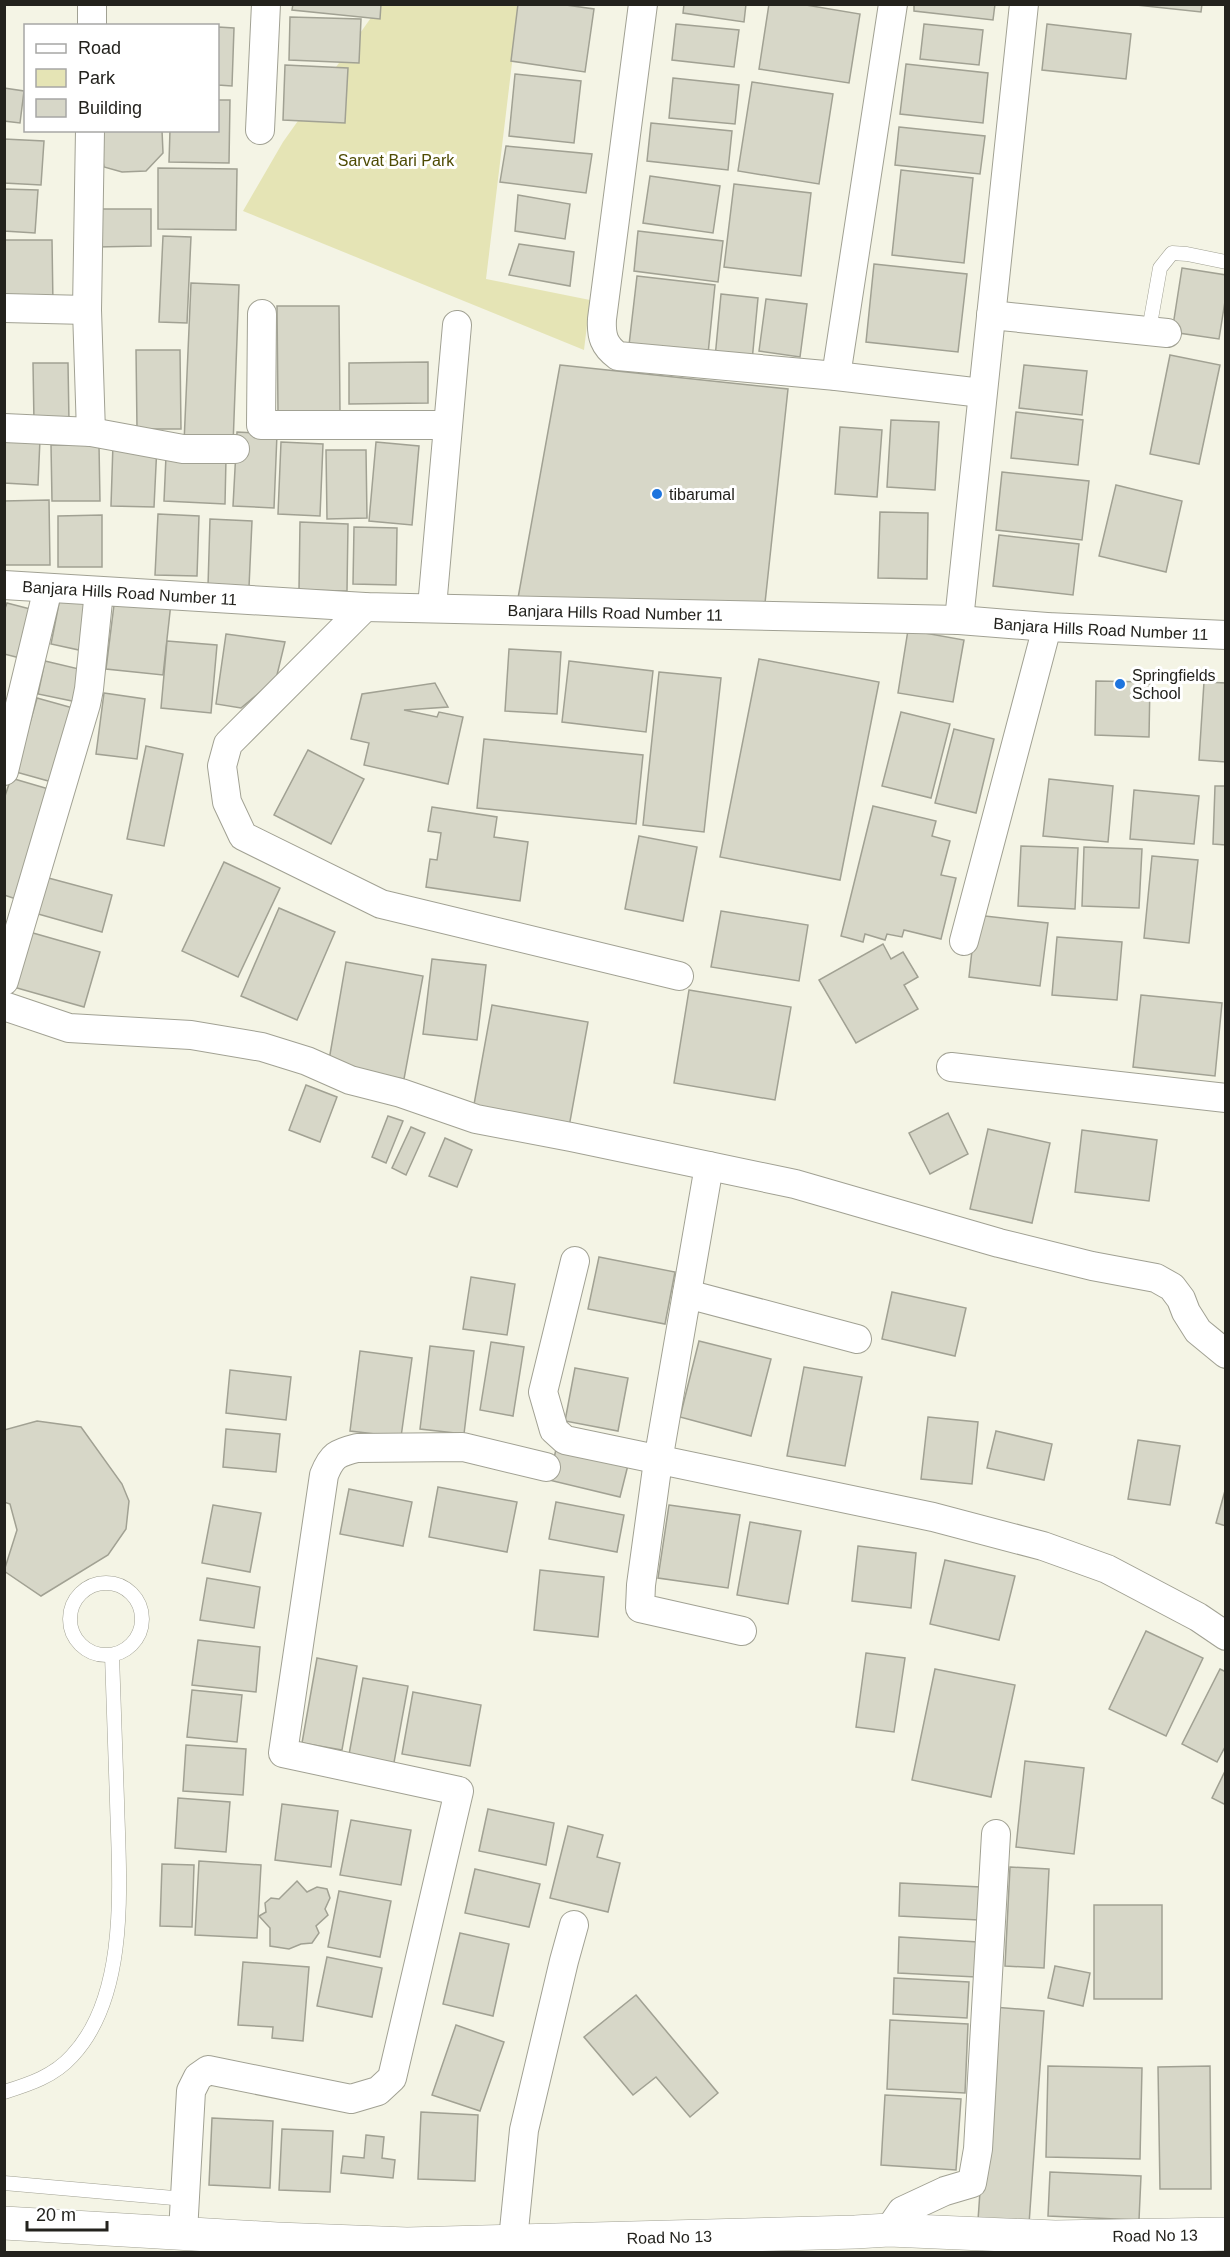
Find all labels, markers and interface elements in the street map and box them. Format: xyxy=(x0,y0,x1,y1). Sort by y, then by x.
legend xyxy=(24,24,219,132)
text: Road xyxy=(78,38,121,58)
text: Park xyxy=(78,68,116,88)
text: Building xyxy=(78,98,142,118)
park label: Sarvat Bari Park xyxy=(338,152,455,169)
place label: tibarumal xyxy=(669,486,735,503)
marker: tibarumal xyxy=(650,487,664,501)
street label: Banjara Hills Road Number 11 xyxy=(22,578,238,608)
street label: Banjara Hills Road Number 11 xyxy=(508,602,723,624)
street label: Banjara Hills Road Number 11 xyxy=(993,615,1209,643)
place label: Springfields School xyxy=(1132,667,1216,702)
marker: Springfields School xyxy=(1113,677,1127,691)
scale bar xyxy=(27,2194,106,2232)
text: 20 m xyxy=(36,2205,76,2225)
street label: Road No 13 xyxy=(1112,2226,1198,2245)
street label: Road No 13 xyxy=(626,2228,712,2247)

